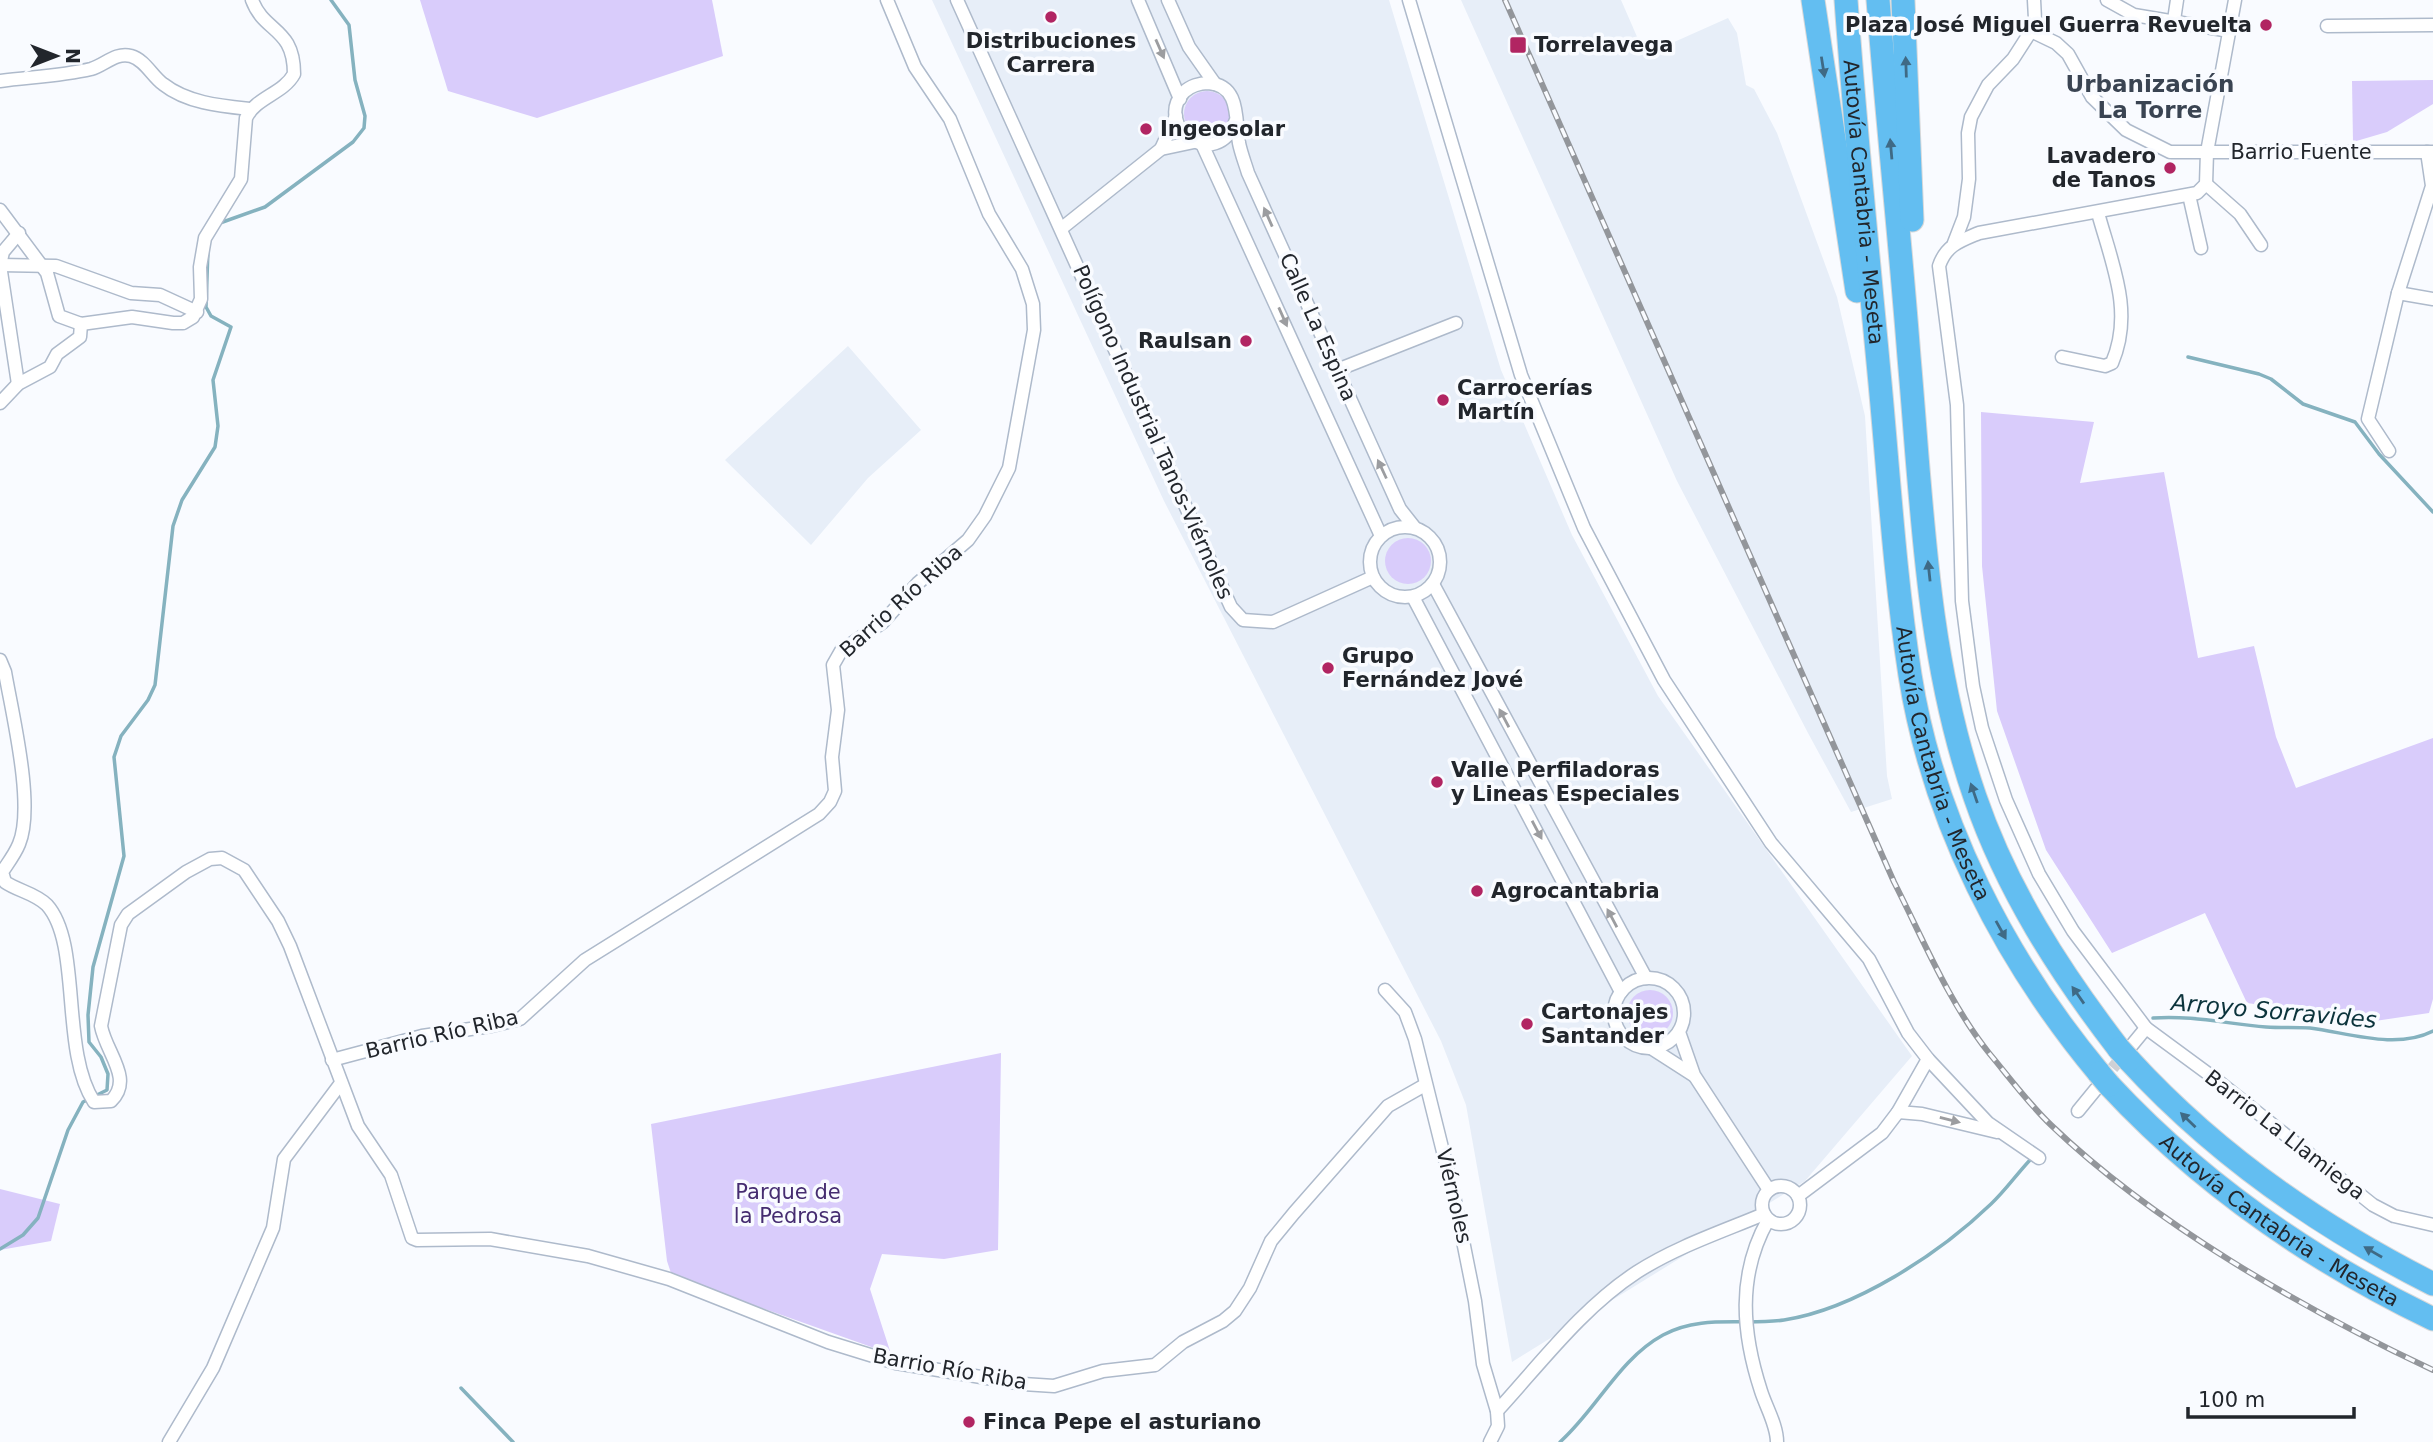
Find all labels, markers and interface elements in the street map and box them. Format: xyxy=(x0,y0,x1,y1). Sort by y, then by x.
marker: Distribuciones Carrera xyxy=(1043,9,1059,25)
place label: Plaza José Miguel Guerra Revuelta xyxy=(1845,13,2252,37)
marker: Plaza José Miguel Guerra Revuelta xyxy=(2258,17,2274,33)
north arrow xyxy=(21,21,91,91)
place label: Distribuciones Carrera xyxy=(966,29,1136,77)
place label: Torrelavega xyxy=(1534,33,1673,57)
marker: Torrelavega xyxy=(1508,35,1528,55)
one-way arrow xyxy=(1154,39,1166,59)
text: N xyxy=(62,48,84,64)
one-way arrow xyxy=(1900,56,1911,78)
one-way arrow xyxy=(1818,57,1829,79)
street label: Autovía Cantabria - Meseta xyxy=(1839,59,1888,346)
district label: Urbanización La Torre xyxy=(2066,71,2234,123)
place label: Ingeosolar xyxy=(1160,117,1286,141)
marker: Ingeosolar xyxy=(1138,121,1154,137)
one-way arrow xyxy=(1885,138,1896,160)
street label: Barrio Fuente xyxy=(2230,140,2372,164)
place label: Lavadero de Tanos xyxy=(2047,144,2156,192)
marker: Lavadero de Tanos xyxy=(2162,160,2178,176)
one-way arrow xyxy=(1262,207,1274,227)
street label: Calle La Espina xyxy=(1275,249,1361,405)
street label: Polígono Industrial Tanos-Viérnoles xyxy=(1068,261,1238,603)
one-way arrow xyxy=(1277,307,1289,327)
place label: Raulsan xyxy=(1138,329,1232,353)
marker: Raulsan xyxy=(1238,333,1254,349)
place label: Carrocerías Martín xyxy=(1457,376,1593,424)
marker: Carrocerías Martín xyxy=(1435,392,1451,408)
one-way arrow xyxy=(1376,459,1388,479)
street label: Barrio Río Riba xyxy=(835,540,967,662)
one-way arrow xyxy=(1923,559,1934,581)
street label: Autovía Cantabria - Meseta xyxy=(1891,625,1995,904)
place label: Grupo Fernández Jové xyxy=(1342,644,1523,692)
marker: Grupo Fernández Jové xyxy=(1320,660,1336,676)
one-way arrow xyxy=(1499,708,1510,728)
place label: Valle Perfiladoras y Lineas Especiales xyxy=(1451,758,1680,806)
marker: Valle Perfiladoras y Lineas Especiales xyxy=(1429,774,1445,790)
one-way arrow xyxy=(1968,782,1979,803)
one-way arrow xyxy=(1531,820,1543,840)
place label: Agrocantabria xyxy=(1491,879,1660,903)
marker: Agrocantabria xyxy=(1469,883,1485,899)
one-way arrow xyxy=(1606,909,1618,928)
one-way arrow xyxy=(1995,921,2007,940)
one-way arrow xyxy=(2071,985,2085,1004)
water label: Arroyo Sorravides xyxy=(2168,989,2378,1033)
place label: Cartonajes Santander xyxy=(1541,1000,1668,1048)
street label: Barrio Río Riba xyxy=(363,1005,521,1063)
marker: Cartonajes Santander xyxy=(1519,1016,1535,1032)
street label: Barrio La Llamiega xyxy=(2200,1065,2370,1205)
one-way arrow xyxy=(2179,1112,2197,1128)
one-way arrow xyxy=(1939,1115,1961,1126)
street label: Autovía Cantabria - Meseta xyxy=(2155,1130,2403,1312)
street label: Viérnoles xyxy=(1431,1146,1477,1246)
park label: Parque de la Pedrosa xyxy=(734,1180,842,1228)
one-way arrow xyxy=(2363,1246,2382,1258)
street label: Barrio Río Riba xyxy=(871,1344,1029,1394)
scale bar xyxy=(2188,1376,2354,1420)
text: 100 m xyxy=(2198,1388,2265,1412)
place label: Finca Pepe el asturiano xyxy=(983,1410,1261,1434)
marker: Finca Pepe el asturiano xyxy=(961,1414,977,1430)

